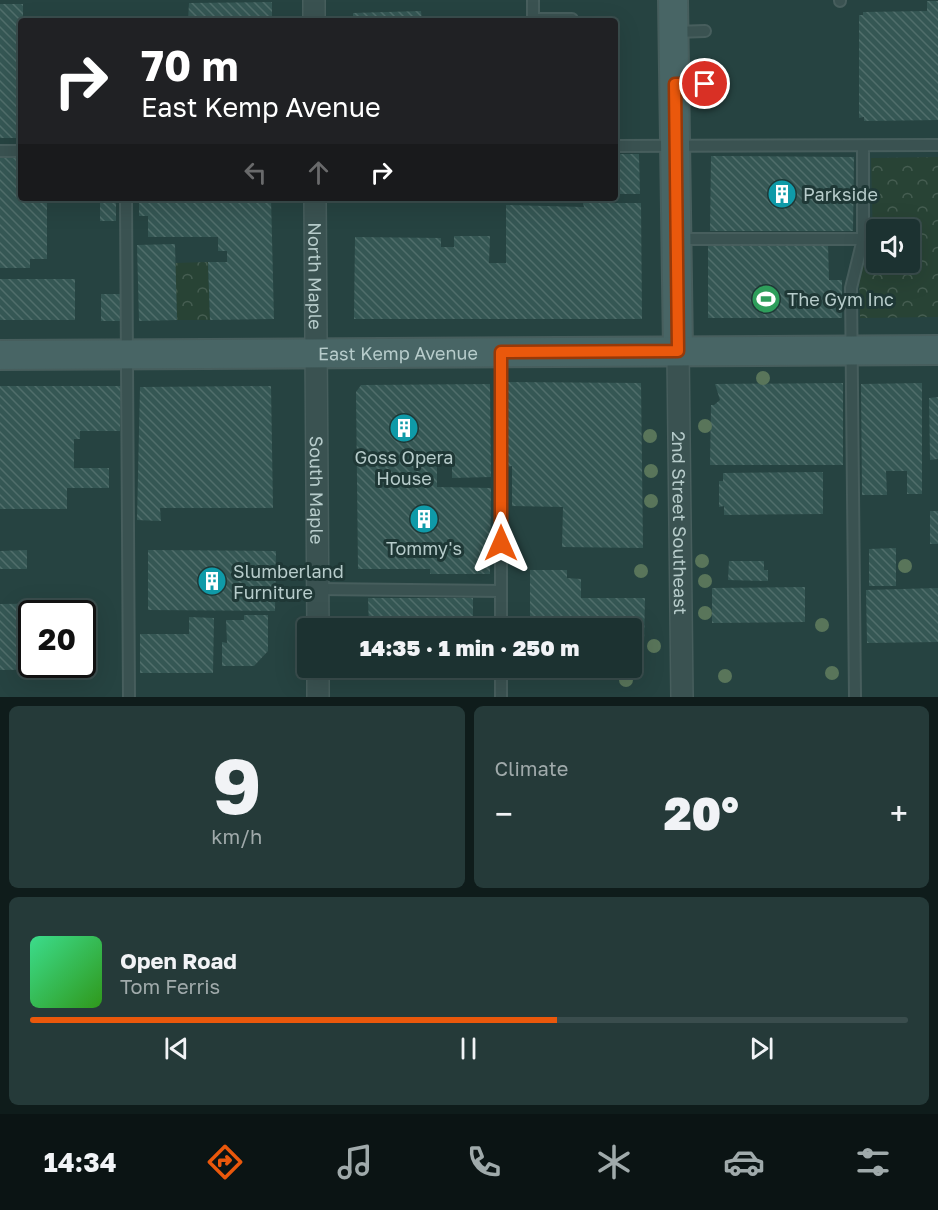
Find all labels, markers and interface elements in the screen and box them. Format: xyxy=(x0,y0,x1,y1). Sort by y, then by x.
text: 70 m xyxy=(141,40,238,90)
icon: right xyxy=(42,42,120,120)
pin xyxy=(679,58,730,109)
icon: arrive xyxy=(688,67,721,100)
text: East Kemp Avenue xyxy=(141,91,381,123)
icon: left xyxy=(239,156,272,189)
icon: ahead xyxy=(302,156,335,189)
icon: right xyxy=(365,156,398,189)
building icon: Parkside xyxy=(766,178,798,210)
place label: Parkside xyxy=(803,183,878,205)
map controls xyxy=(866,219,920,273)
button: sound xyxy=(866,219,920,273)
street label: North Maple xyxy=(304,222,327,330)
sports icon: The Gym Inc xyxy=(750,283,782,315)
place label: The Gym Inc xyxy=(787,288,894,310)
street label: East Kemp Avenue xyxy=(318,341,478,364)
building icon: Goss Opera House xyxy=(388,412,420,444)
street label: 2nd Street Southeast xyxy=(668,431,692,615)
street label: South Maple xyxy=(306,436,328,544)
place label: Goss Opera House xyxy=(355,446,453,489)
building icon: Tommy's xyxy=(408,503,440,535)
position arrow xyxy=(469,511,533,575)
place label: Tommy's xyxy=(386,537,462,559)
place label: Slumberland Furniture xyxy=(233,560,344,603)
building icon: Slumberland Furniture xyxy=(196,565,228,597)
speed limit sign: 20 xyxy=(18,600,96,678)
text: 14:35 · 1 min · 250 m xyxy=(360,634,579,661)
text: 9 xyxy=(212,738,262,831)
text: Climate xyxy=(495,756,568,780)
text: 20° xyxy=(664,786,739,840)
text: − xyxy=(495,794,513,833)
text: + xyxy=(890,794,908,833)
text: km/h xyxy=(211,824,262,848)
text: Open Road xyxy=(120,947,237,974)
text: Tom Ferris xyxy=(120,974,220,998)
icon: previous xyxy=(160,1032,193,1065)
icon: pause xyxy=(452,1032,485,1065)
icon: next xyxy=(745,1032,778,1065)
icon: directions xyxy=(204,1141,246,1183)
icon: music xyxy=(334,1141,376,1183)
icon: phone xyxy=(463,1141,505,1183)
icon: climate xyxy=(593,1141,635,1183)
icon: car xyxy=(723,1141,765,1183)
icon: filters xyxy=(852,1141,894,1183)
text: 14:34 xyxy=(44,1146,117,1178)

